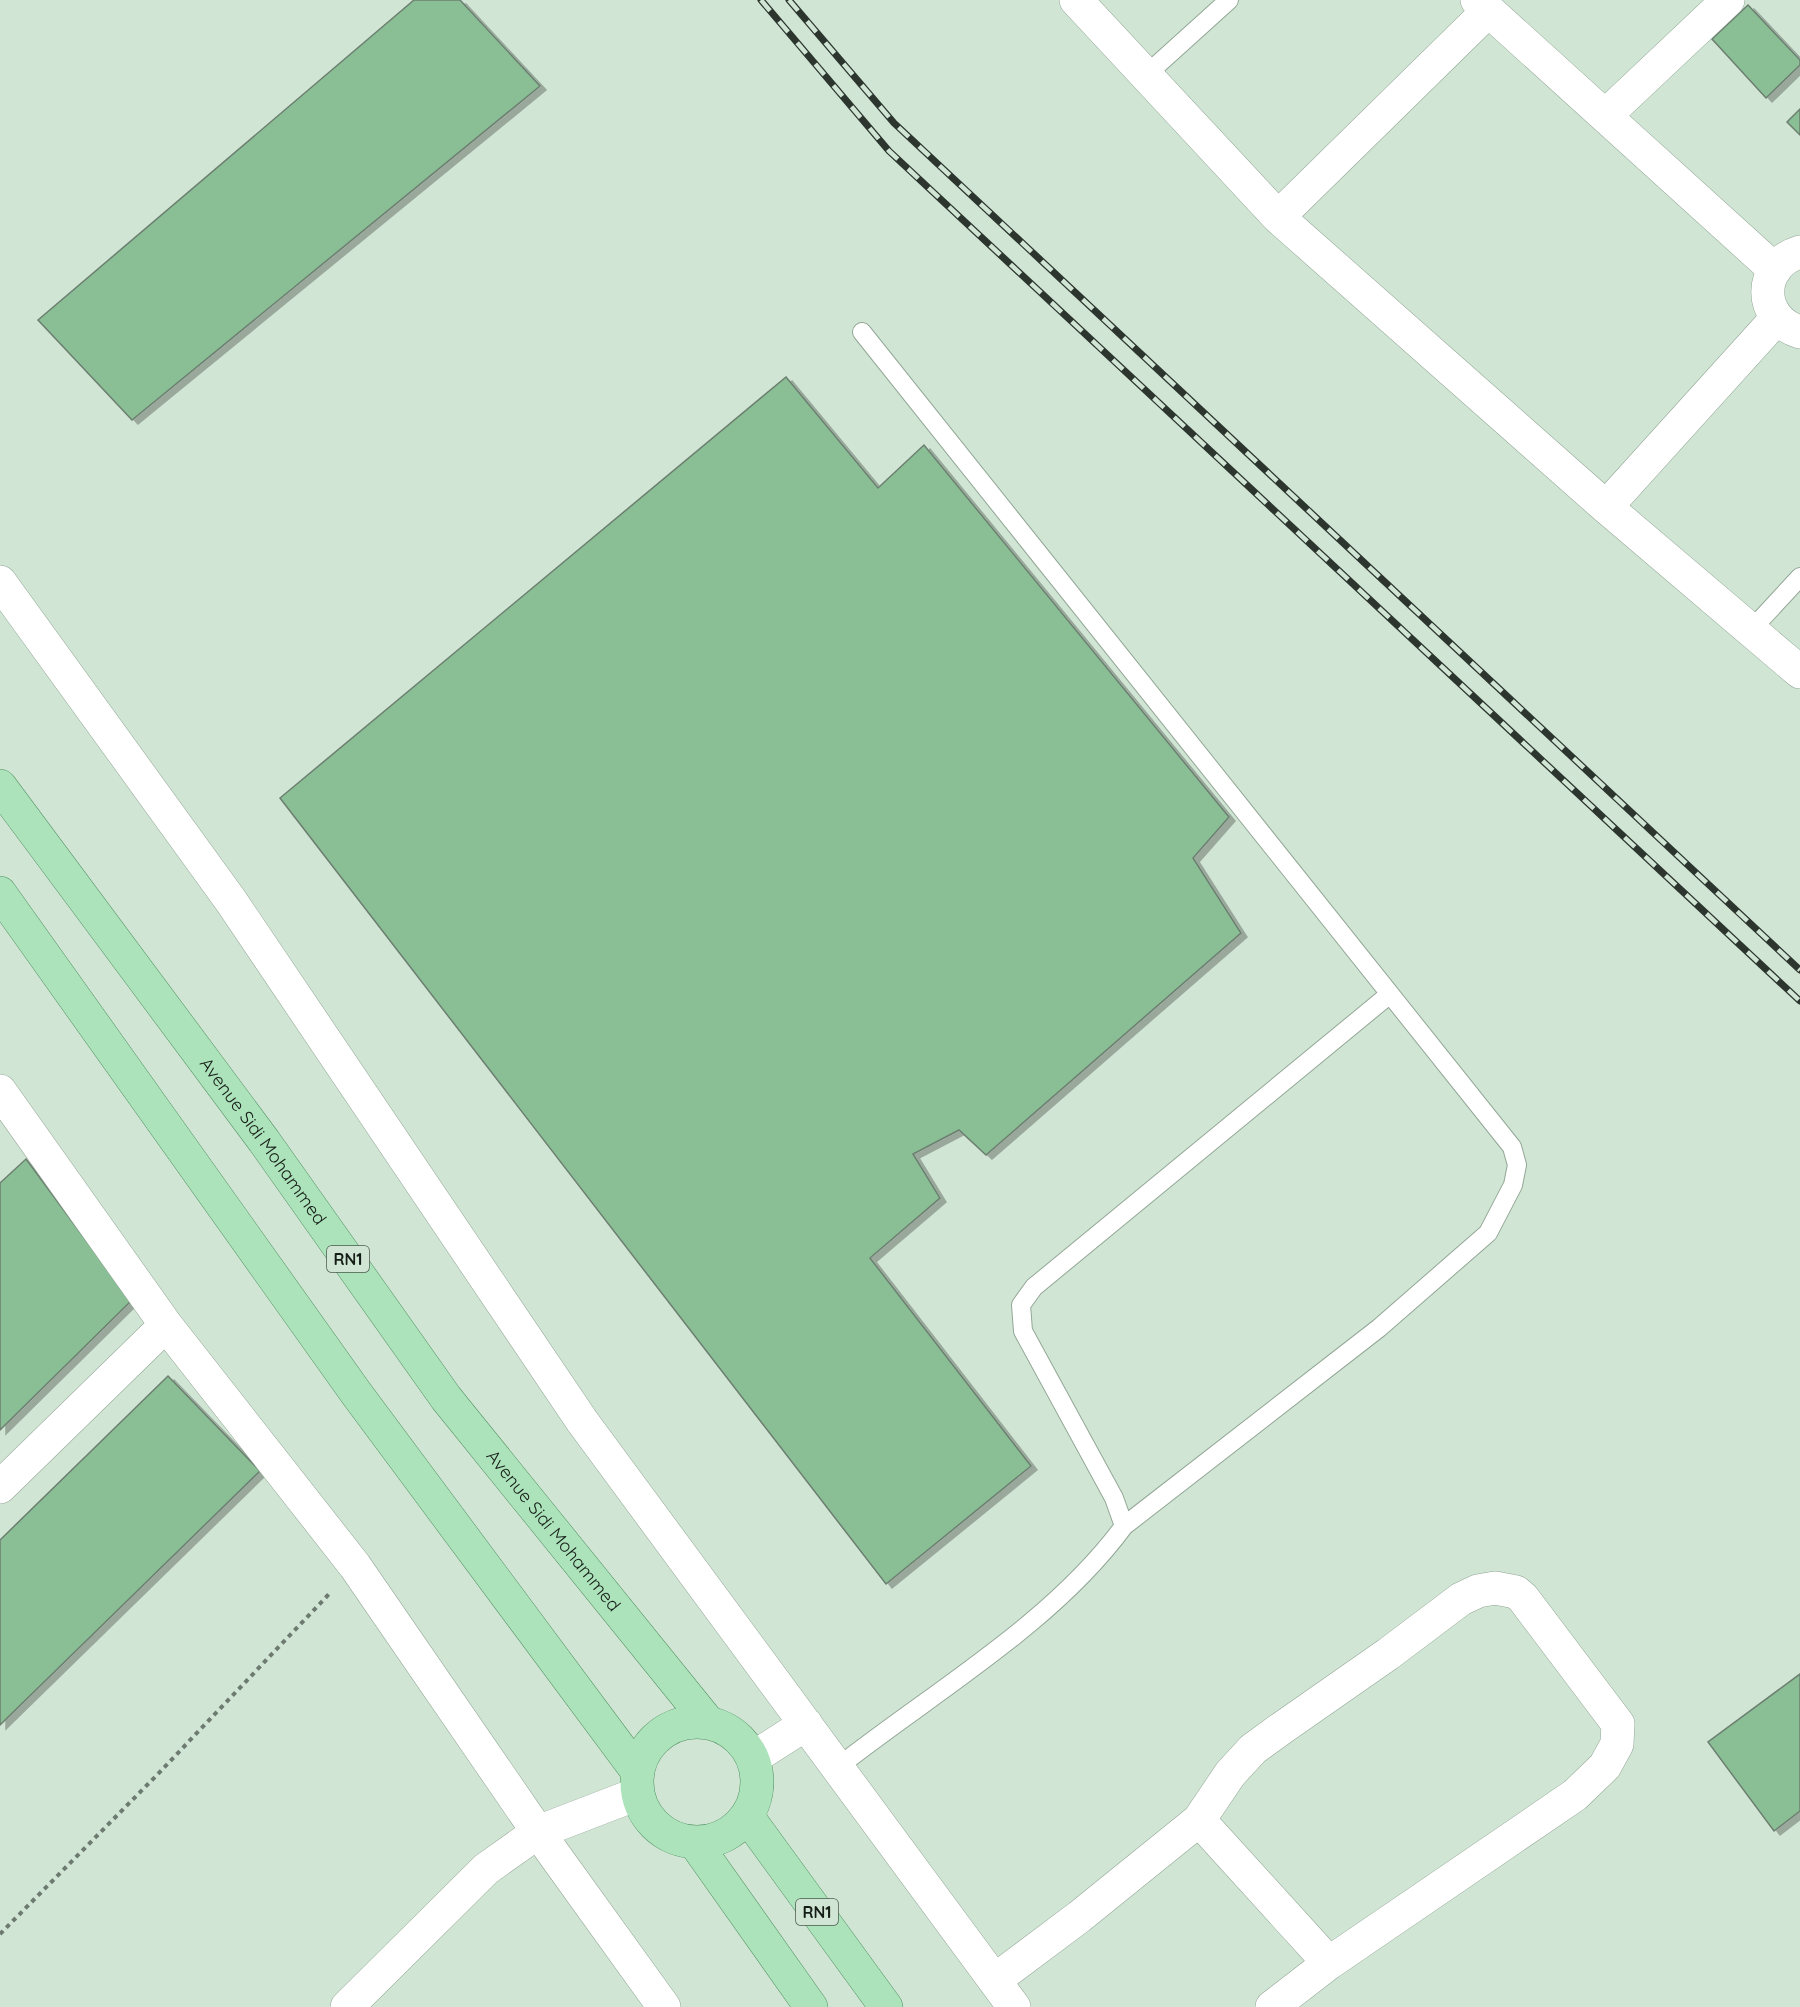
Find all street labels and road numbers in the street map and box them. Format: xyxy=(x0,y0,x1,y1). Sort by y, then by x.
street label: Avenue Sidi Mohammed xyxy=(195,1053,332,1229)
road number: RN1 xyxy=(327,1246,369,1272)
street label: Avenue Sidi Mohammed xyxy=(482,1445,626,1616)
road number: RN1 xyxy=(796,1899,838,1925)

